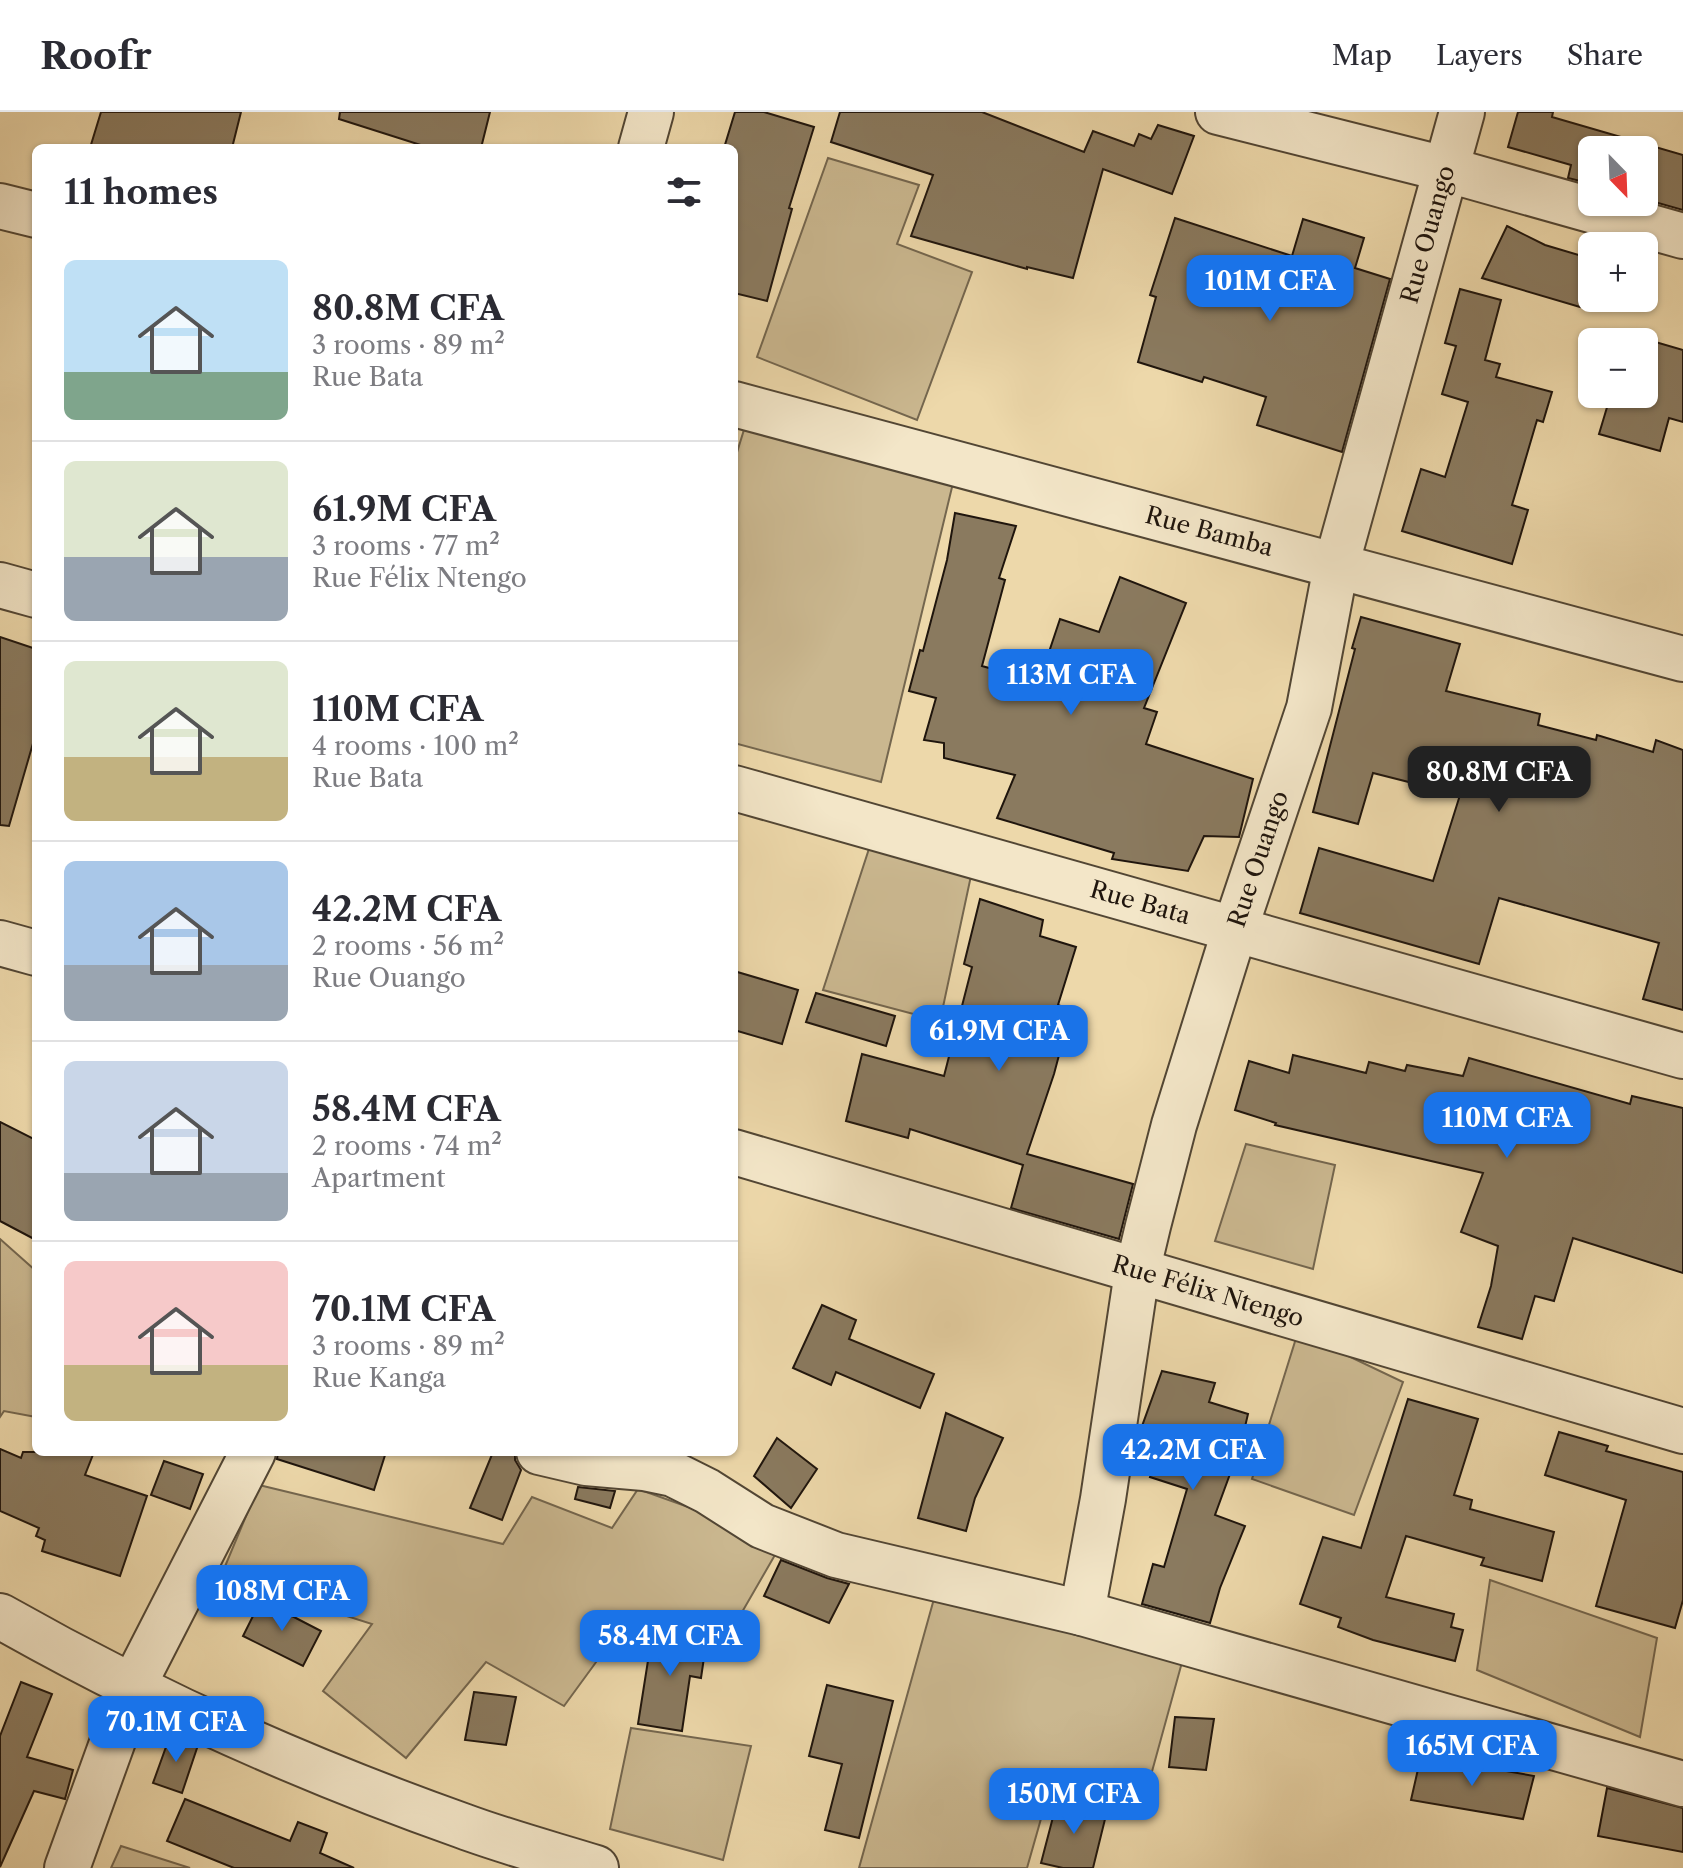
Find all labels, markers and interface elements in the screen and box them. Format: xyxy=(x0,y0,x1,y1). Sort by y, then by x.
text: Roofr xyxy=(40,32,152,79)
text: Map xyxy=(1332,38,1392,72)
text: Layers xyxy=(1436,38,1523,72)
text: Share xyxy=(1567,38,1643,72)
north arrow xyxy=(1578,136,1658,216)
map controls xyxy=(1578,136,1658,408)
street label: Rue Ouango xyxy=(1395,162,1460,307)
icon: filters xyxy=(662,170,706,214)
text: 11 homes xyxy=(64,171,218,213)
button: + xyxy=(1578,232,1658,312)
pin: 101M CFA xyxy=(1187,255,1353,323)
text: 101M CFA xyxy=(1205,265,1335,297)
text: 80.8M CFA xyxy=(312,287,504,329)
icon: home xyxy=(128,292,224,388)
button: − xyxy=(1578,328,1658,408)
text: 3 rooms · 89 m² xyxy=(312,329,505,361)
text: Rue Bata xyxy=(312,361,423,393)
text: 61.9M CFA xyxy=(312,488,496,530)
icon: home xyxy=(128,493,224,589)
street label: Rue Bamba xyxy=(1142,500,1277,562)
text: 3 rooms · 77 m² xyxy=(312,530,500,562)
text: Rue Félix Ntengo xyxy=(312,562,527,594)
pin: 113M CFA xyxy=(988,649,1154,717)
text: 113M CFA xyxy=(1006,659,1136,691)
text: 110M CFA xyxy=(312,688,483,730)
icon: home xyxy=(128,693,224,789)
text: 4 rooms · 100 m² xyxy=(312,730,519,762)
pin: 80.8M CFA xyxy=(1407,746,1591,814)
text: 80.8M CFA xyxy=(1426,756,1572,788)
text: Rue Bata xyxy=(312,762,423,794)
street label: Rue Ouango xyxy=(1222,787,1294,931)
street label: Rue Bata xyxy=(1087,874,1194,930)
text: 42.2M CFA xyxy=(312,888,501,930)
icon: home xyxy=(128,893,224,989)
text: 2 rooms · 56 m² xyxy=(312,930,504,962)
text: Rue Ouango xyxy=(312,962,466,994)
pin: 61.9M CFA xyxy=(907,1005,1091,1073)
text: 61.9M CFA xyxy=(929,1015,1069,1047)
text: 58.4M CFA xyxy=(312,1088,501,1130)
pin: 110M CFA xyxy=(1424,1092,1590,1160)
icon: home xyxy=(128,1093,224,1189)
text: 110M CFA xyxy=(1442,1102,1572,1134)
text: 2 rooms · 74 m² xyxy=(312,1130,502,1162)
text: Apartment xyxy=(312,1162,445,1194)
street label: Rue Félix Ntengo xyxy=(1109,1249,1307,1333)
text: 70.1M CFA xyxy=(312,1288,495,1330)
icon: home xyxy=(128,1293,224,1389)
text: 3 rooms · 89 m² xyxy=(312,1330,505,1362)
text: Rue Kanga xyxy=(312,1362,446,1394)
pin: 42.2M CFA xyxy=(1101,1424,1285,1492)
text: 42.2M CFA xyxy=(1121,1434,1265,1466)
pin: 108M CFA xyxy=(199,1565,365,1633)
text: 108M CFA xyxy=(214,1575,350,1607)
pin: 58.4M CFA xyxy=(578,1610,762,1678)
text: 58.4M CFA xyxy=(598,1620,742,1652)
pin: 70.1M CFA xyxy=(84,1696,268,1764)
text: 70.1M CFA xyxy=(106,1706,246,1738)
pin: 165M CFA xyxy=(1389,1720,1555,1788)
text: 165M CFA xyxy=(1406,1730,1538,1762)
pin: 150M CFA xyxy=(991,1768,1157,1836)
text: 150M CFA xyxy=(1007,1778,1141,1810)

